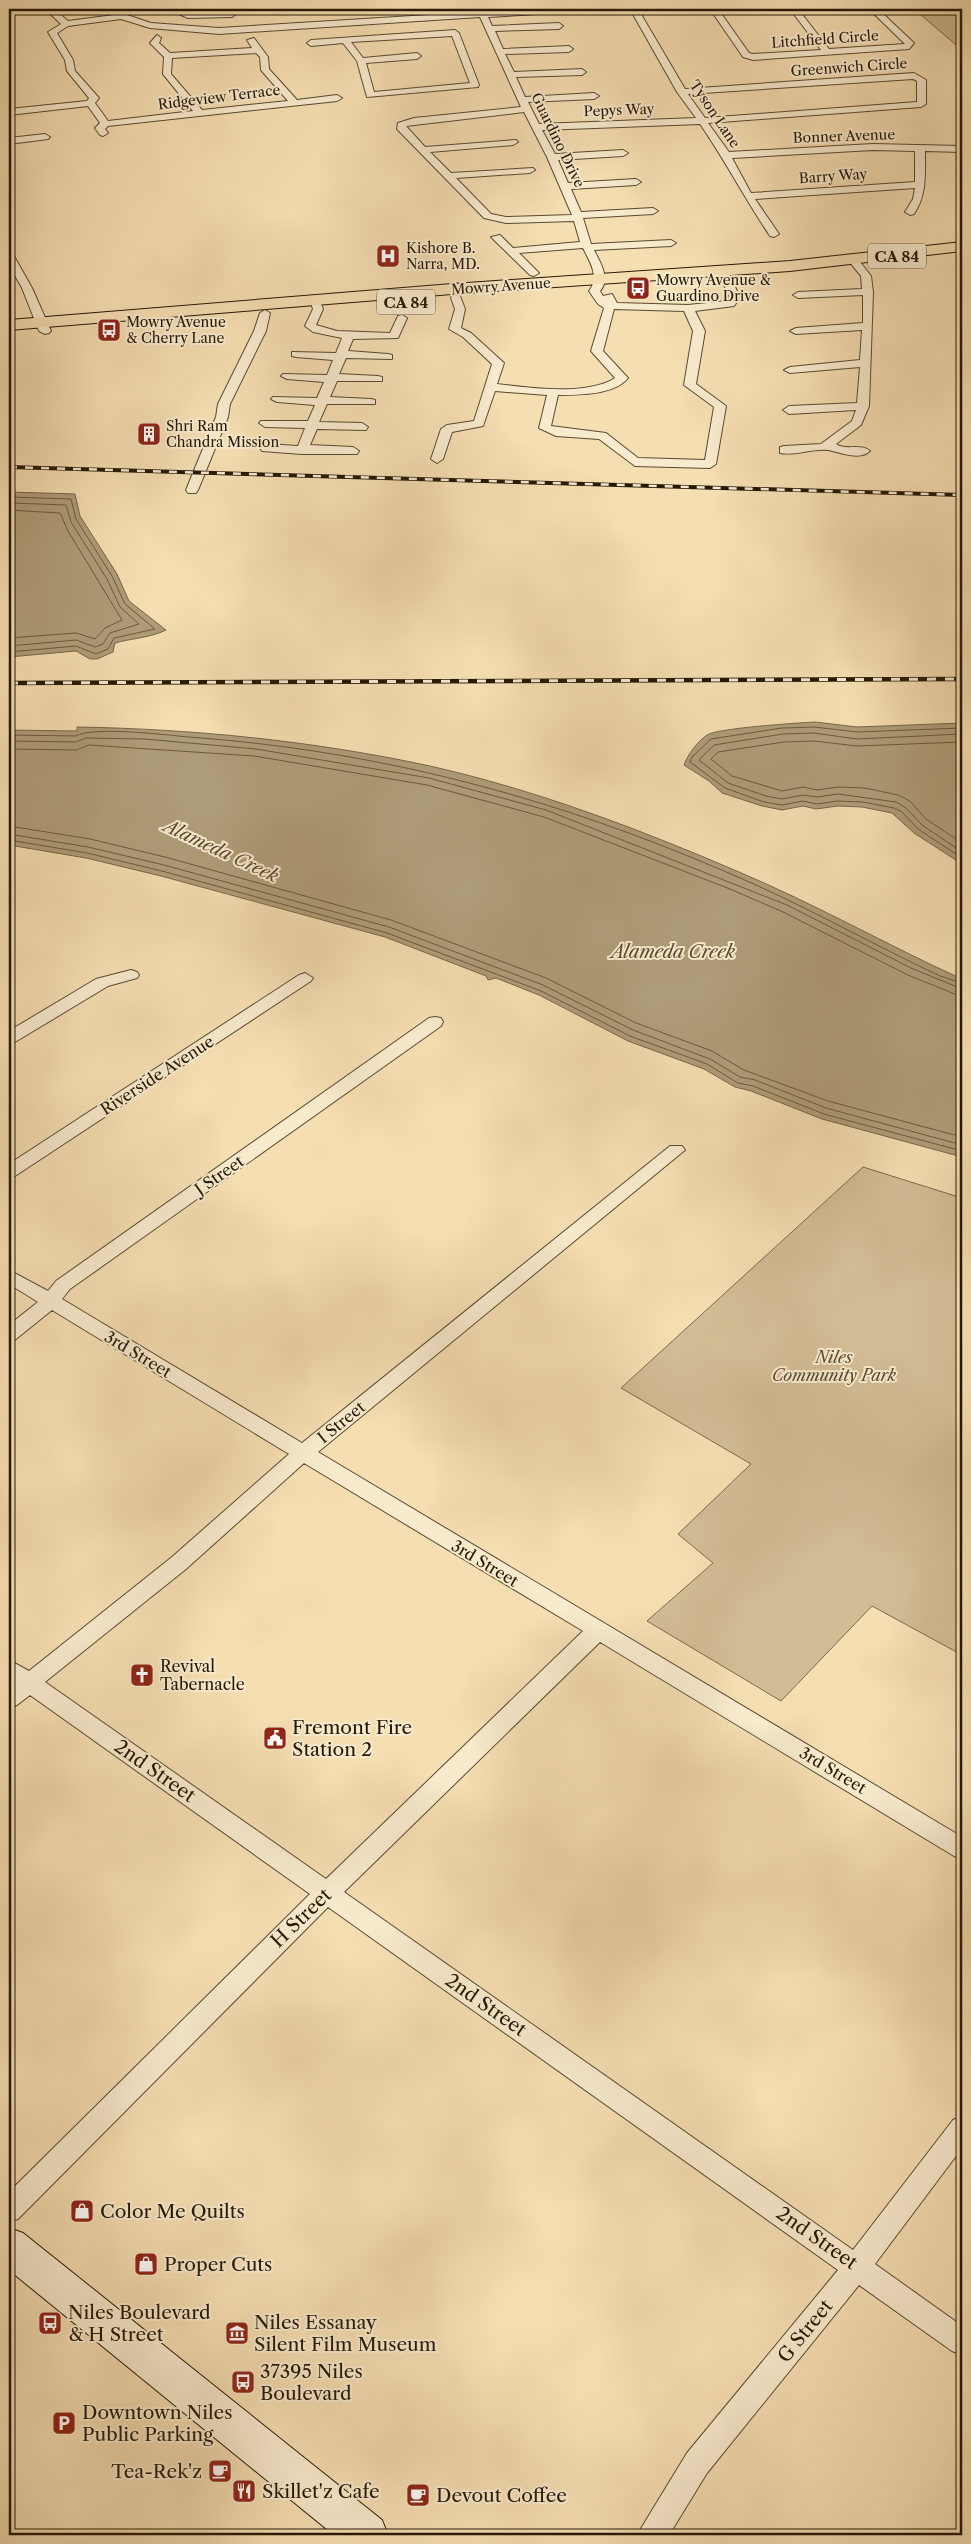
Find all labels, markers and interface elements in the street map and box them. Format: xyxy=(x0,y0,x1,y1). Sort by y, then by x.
street label: Litchfield Circle xyxy=(771,26,880,52)
street label: Greenwich Circle xyxy=(790,54,908,80)
street label: Tyson Lane xyxy=(686,77,744,151)
street label: Ridgeview Terrace xyxy=(157,81,281,113)
street label: Guardino Drive xyxy=(527,90,589,190)
street label: Pepys Way xyxy=(583,100,655,120)
street label: Bonner Avenue xyxy=(793,125,896,147)
street label: Barry Way xyxy=(798,165,868,187)
place label: Kishore B. Narra, MD. xyxy=(406,239,480,273)
hospital icon: Kishore B. Narra, MD. xyxy=(375,243,401,269)
road number: CA 84 xyxy=(868,244,926,268)
place label: Mowry Avenue & Guardino Drive xyxy=(656,271,771,305)
street label: Mowry Avenue xyxy=(451,274,552,298)
bus stop icon: Mowry Avenue & Guardino Drive xyxy=(625,275,651,301)
road number: CA 84 xyxy=(377,290,435,314)
place label: Mowry Avenue & Cherry Lane xyxy=(126,313,226,347)
bus stop icon: Mowry Avenue & Cherry Lane xyxy=(96,317,122,343)
place label: Shri Ram Chandra Mission xyxy=(166,417,279,451)
building icon: Shri Ram Chandra Mission xyxy=(136,421,162,447)
water label: Alameda Creek xyxy=(157,814,283,887)
water label: Alameda Creek xyxy=(608,941,736,963)
street label: Riverside Avenue xyxy=(96,1031,218,1119)
street label: J Street xyxy=(188,1151,248,1201)
street label: 3rd Street xyxy=(101,1326,175,1382)
park label: Niles Community Park xyxy=(772,1347,897,1385)
street label: I Street xyxy=(313,1397,369,1447)
street label: 3rd Street xyxy=(448,1535,522,1591)
place label: Revival Tabernacle xyxy=(160,1656,245,1694)
church icon: Revival Tabernacle xyxy=(129,1662,155,1688)
place label: Fremont Fire Station 2 xyxy=(292,1716,412,1761)
public building icon: Fremont Fire Station 2 xyxy=(262,1725,288,1751)
street label: 2nd Street xyxy=(110,1735,200,1807)
street label: 3rd Street xyxy=(796,1742,870,1798)
street label: H Street xyxy=(266,1883,336,1952)
street label: 2nd Street xyxy=(441,1969,531,2041)
shop icon: Color Me Quilts xyxy=(69,2198,95,2224)
place label: Color Me Quilts xyxy=(100,2200,245,2223)
street label: 2nd Street xyxy=(772,2202,862,2274)
shop icon: Proper Cuts xyxy=(133,2251,159,2277)
place label: Proper Cuts xyxy=(164,2253,272,2276)
street label: G Street xyxy=(773,2295,837,2367)
place label: Niles Boulevard & H Street xyxy=(68,2301,211,2346)
bus stop icon: Niles Boulevard & H Street xyxy=(37,2310,63,2336)
place label: Niles Essanay Silent Film Museum xyxy=(254,2311,437,2356)
museum icon: Niles Essanay Silent Film Museum xyxy=(224,2320,250,2346)
place label: 37395 Niles Boulevard xyxy=(260,2360,363,2405)
bus stop icon: 37395 Niles Boulevard xyxy=(230,2369,256,2395)
place label: Downtown Niles Public Parking xyxy=(82,2401,233,2446)
parking icon: Downtown Niles Public Parking xyxy=(51,2410,77,2436)
cafe icon: Tea-Rek'z xyxy=(207,2458,233,2484)
place label: Tea-Rek'z xyxy=(111,2460,202,2483)
restaurant icon: Skillet'z Cafe xyxy=(231,2478,257,2504)
place label: Skillet'z Cafe xyxy=(262,2480,380,2503)
cafe icon: Devout Coffee xyxy=(405,2482,431,2508)
place label: Devout Coffee xyxy=(436,2484,567,2507)

